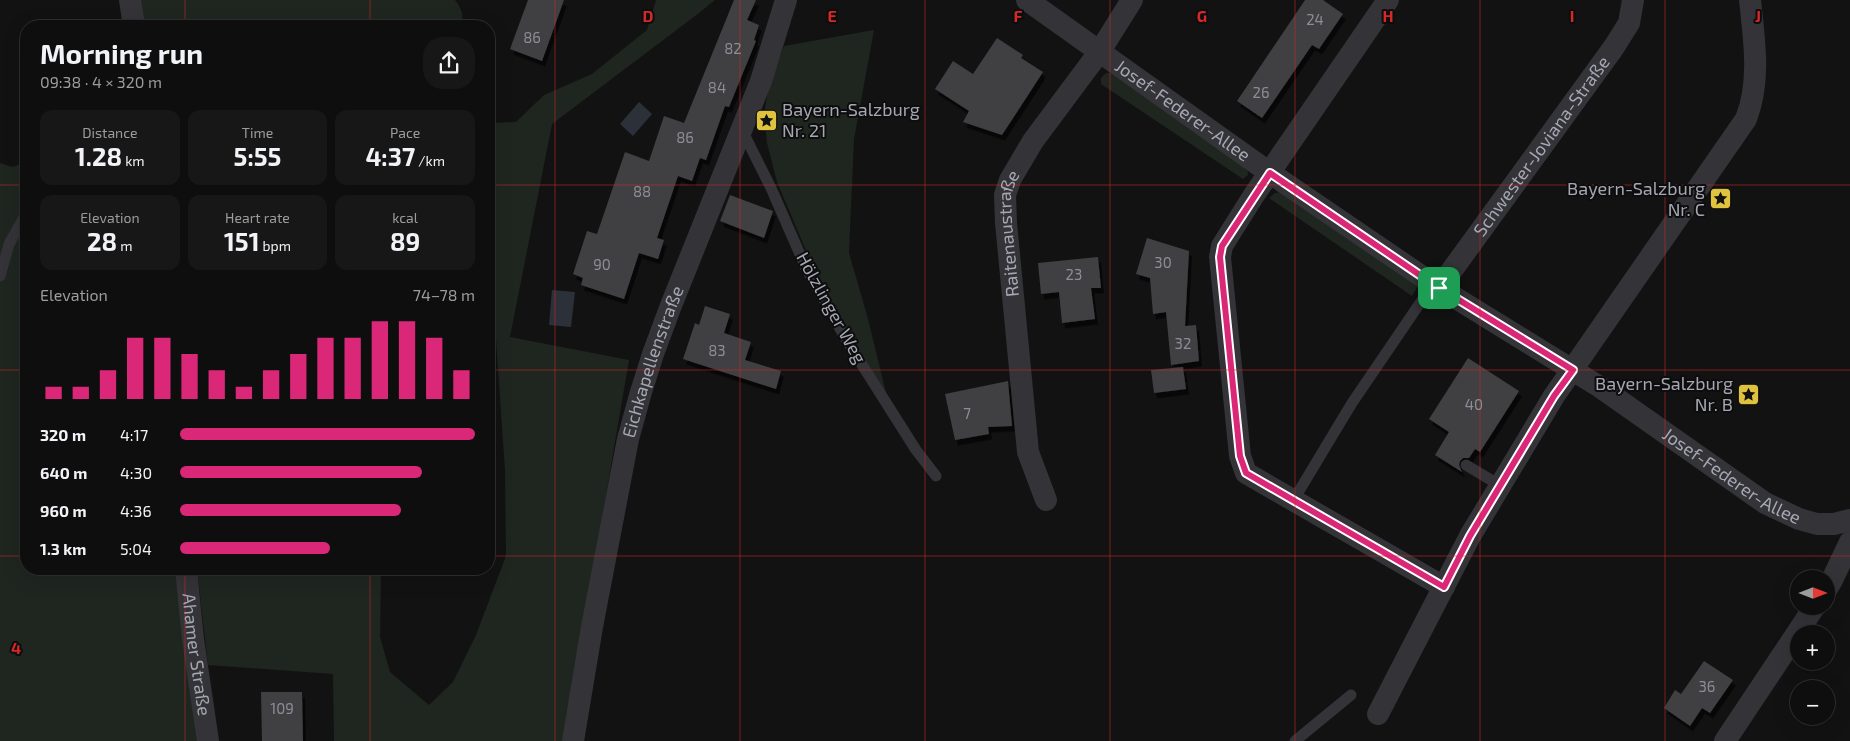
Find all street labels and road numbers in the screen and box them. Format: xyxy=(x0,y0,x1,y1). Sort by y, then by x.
street label: Schwester-Joviana-Straße xyxy=(1468,51,1614,240)
street label: Josef-Federer-Allee xyxy=(1111,54,1255,166)
street label: Raitenaustraße xyxy=(993,166,1024,298)
street label: Hölzlinger Weg xyxy=(792,248,871,367)
street label: Eichkapellenstraße xyxy=(617,282,688,440)
street label: Josef-Federer-Allee xyxy=(1659,422,1805,528)
street label: Ahamer Straße xyxy=(178,592,216,717)

